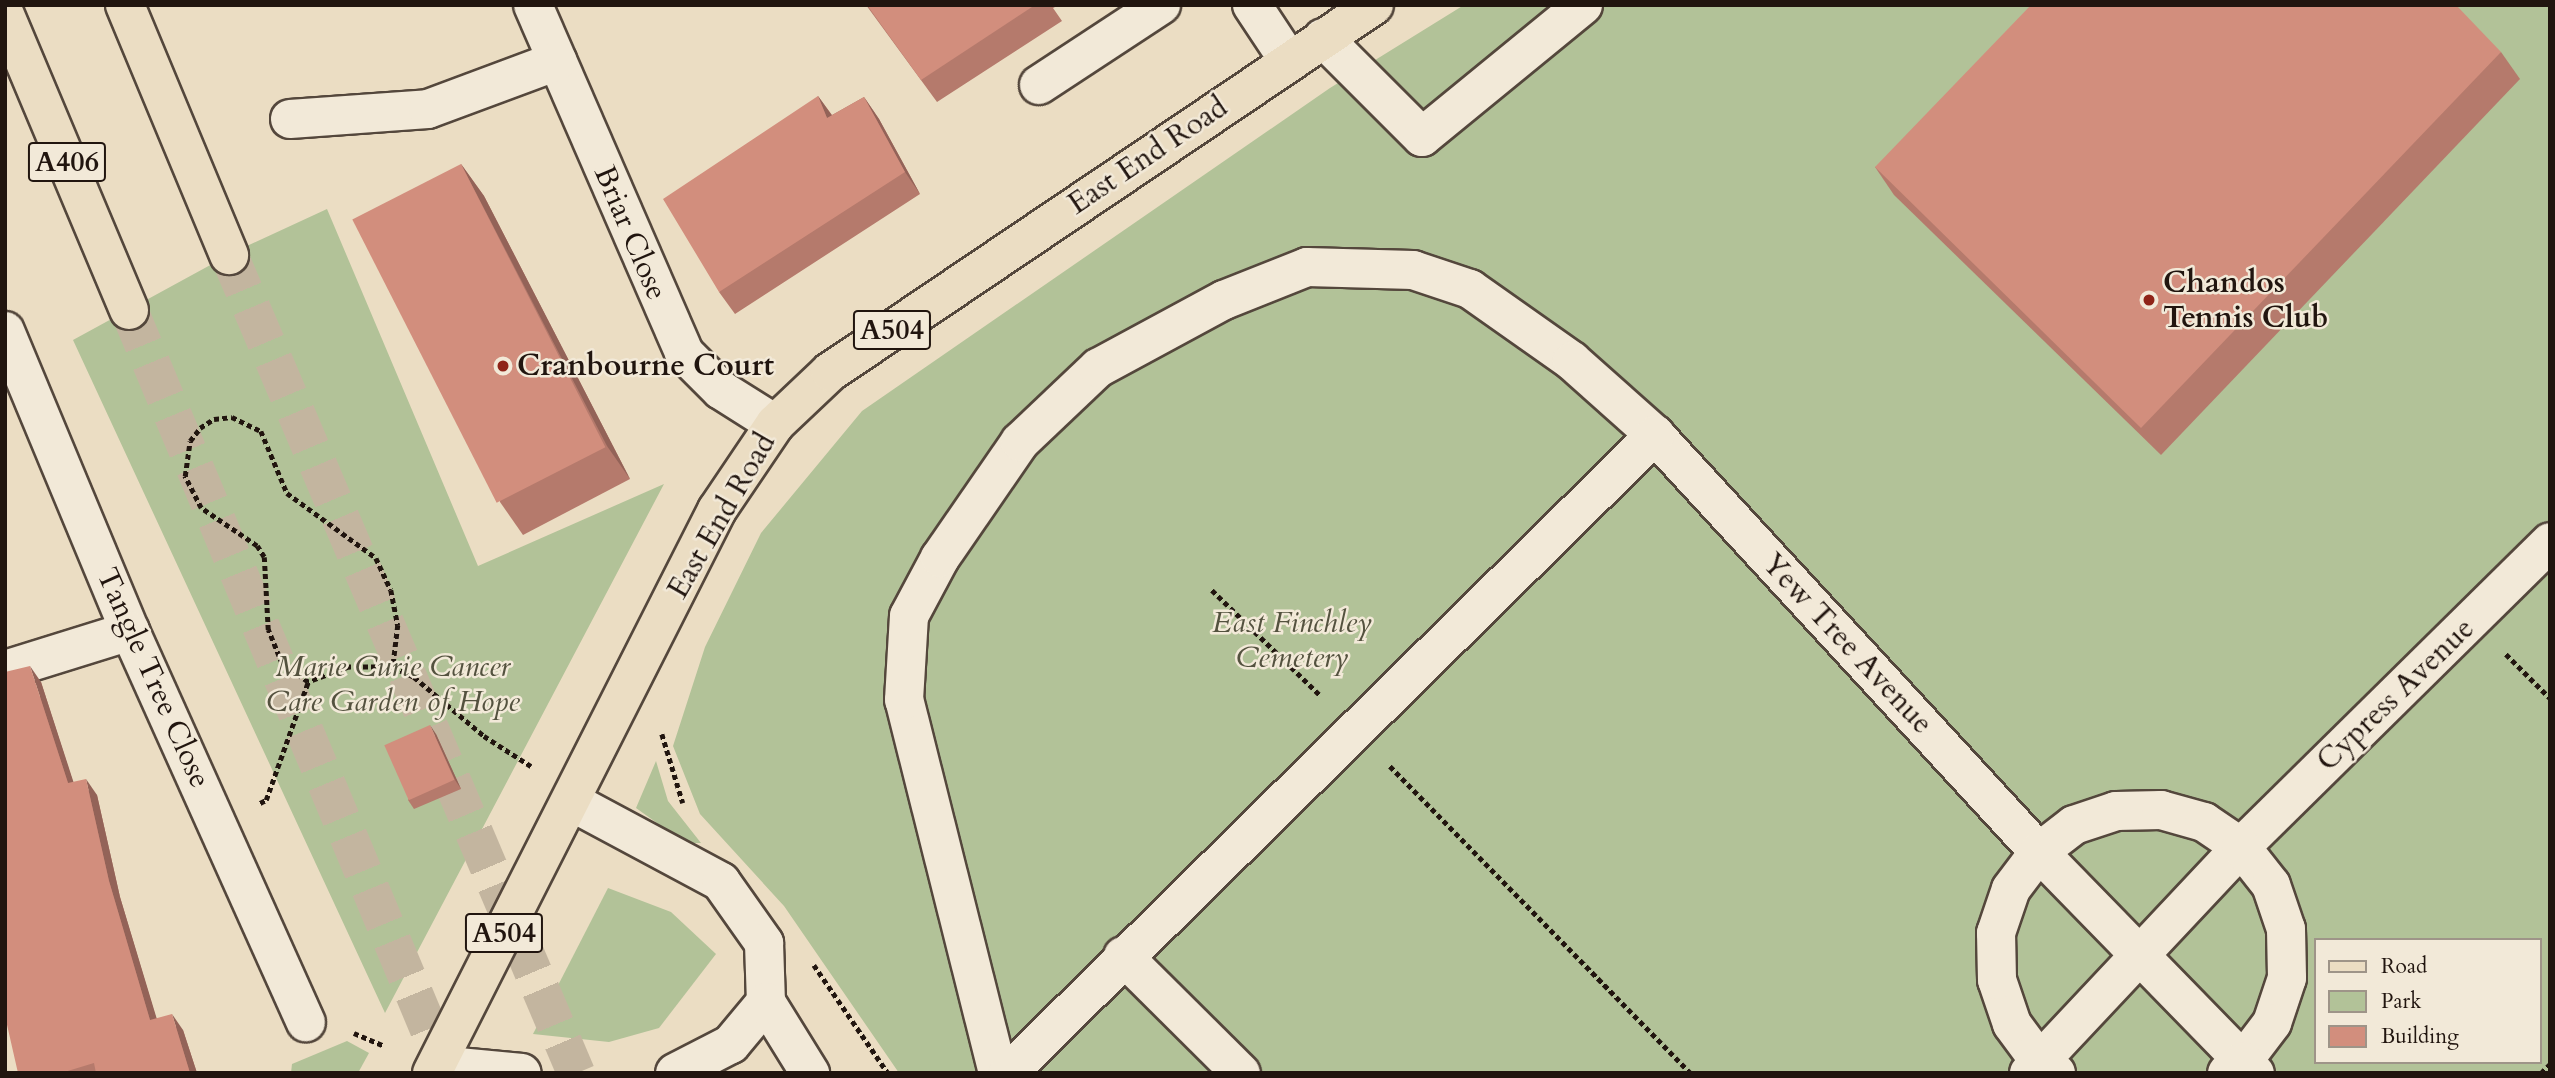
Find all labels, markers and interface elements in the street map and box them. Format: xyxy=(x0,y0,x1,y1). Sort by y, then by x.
street label: East End Road xyxy=(1061,89,1235,223)
road number: A406 xyxy=(27,138,107,186)
street label: Briar Close xyxy=(586,161,674,305)
place label: Chandos Tennis Club xyxy=(2163,265,2329,336)
marker: Chandos Tennis Club xyxy=(2141,292,2157,308)
road number: A504 xyxy=(852,306,932,354)
place label: Cranbourne Court xyxy=(517,348,774,384)
marker: Cranbourne Court xyxy=(495,358,511,374)
street label: East End Road xyxy=(660,427,784,605)
street label: Yew Tree Avenue xyxy=(1754,546,1940,742)
street label: Tangle Tree Close xyxy=(88,562,218,794)
park label: East Finchley Cemetery xyxy=(1212,605,1372,676)
street label: Cypress Avenue xyxy=(2310,611,2482,779)
park label: Marie Curie Cancer Care Garden of Hope xyxy=(266,649,520,720)
road number: A504 xyxy=(464,908,544,958)
legend xyxy=(2314,938,2541,1064)
text: Road xyxy=(2381,952,2427,981)
text: Park xyxy=(2381,987,2421,1016)
text: Building xyxy=(2381,1022,2459,1051)

